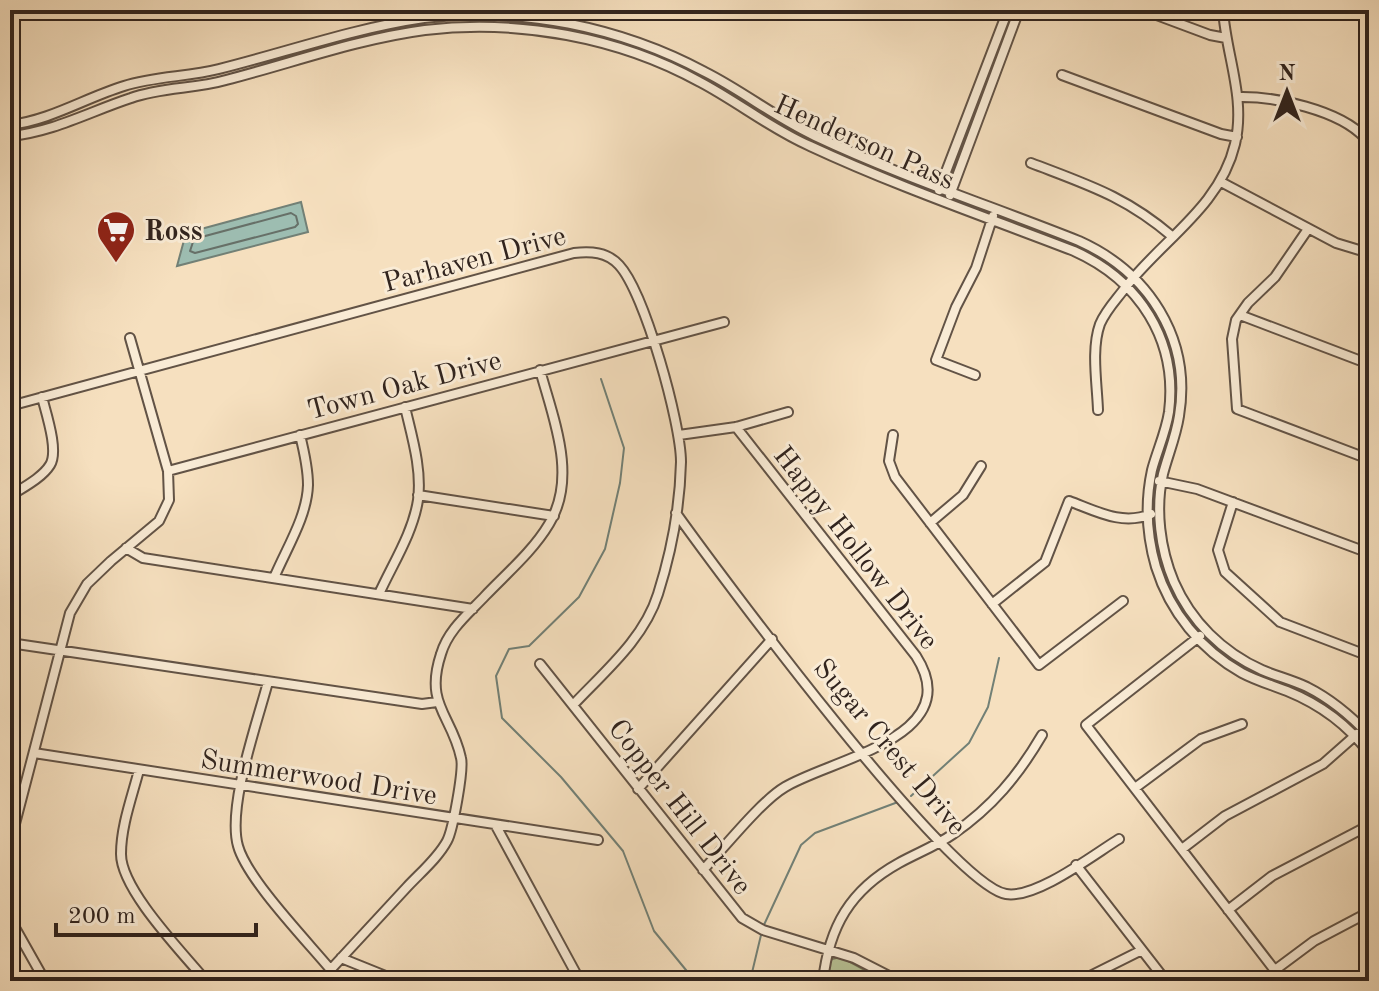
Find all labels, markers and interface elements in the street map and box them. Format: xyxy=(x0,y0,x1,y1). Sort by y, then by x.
north arrow xyxy=(1247,52,1327,132)
text: N xyxy=(1279,63,1296,85)
street label: Henderson Pass xyxy=(769,91,958,196)
supermarket icon: Ross xyxy=(95,209,137,264)
place label: Ross xyxy=(144,219,203,247)
street label: Parhaven Drive xyxy=(380,223,569,299)
street label: Town Oak Drive xyxy=(305,348,505,426)
street label: Happy Hollow Drive xyxy=(767,442,942,656)
street label: Sugar Crest Drive xyxy=(807,654,970,841)
street label: Copper Hill Drive xyxy=(602,715,755,901)
street label: Summerwood Drive xyxy=(198,746,439,811)
scale bar xyxy=(56,887,256,937)
text: 200 m xyxy=(68,905,136,929)

